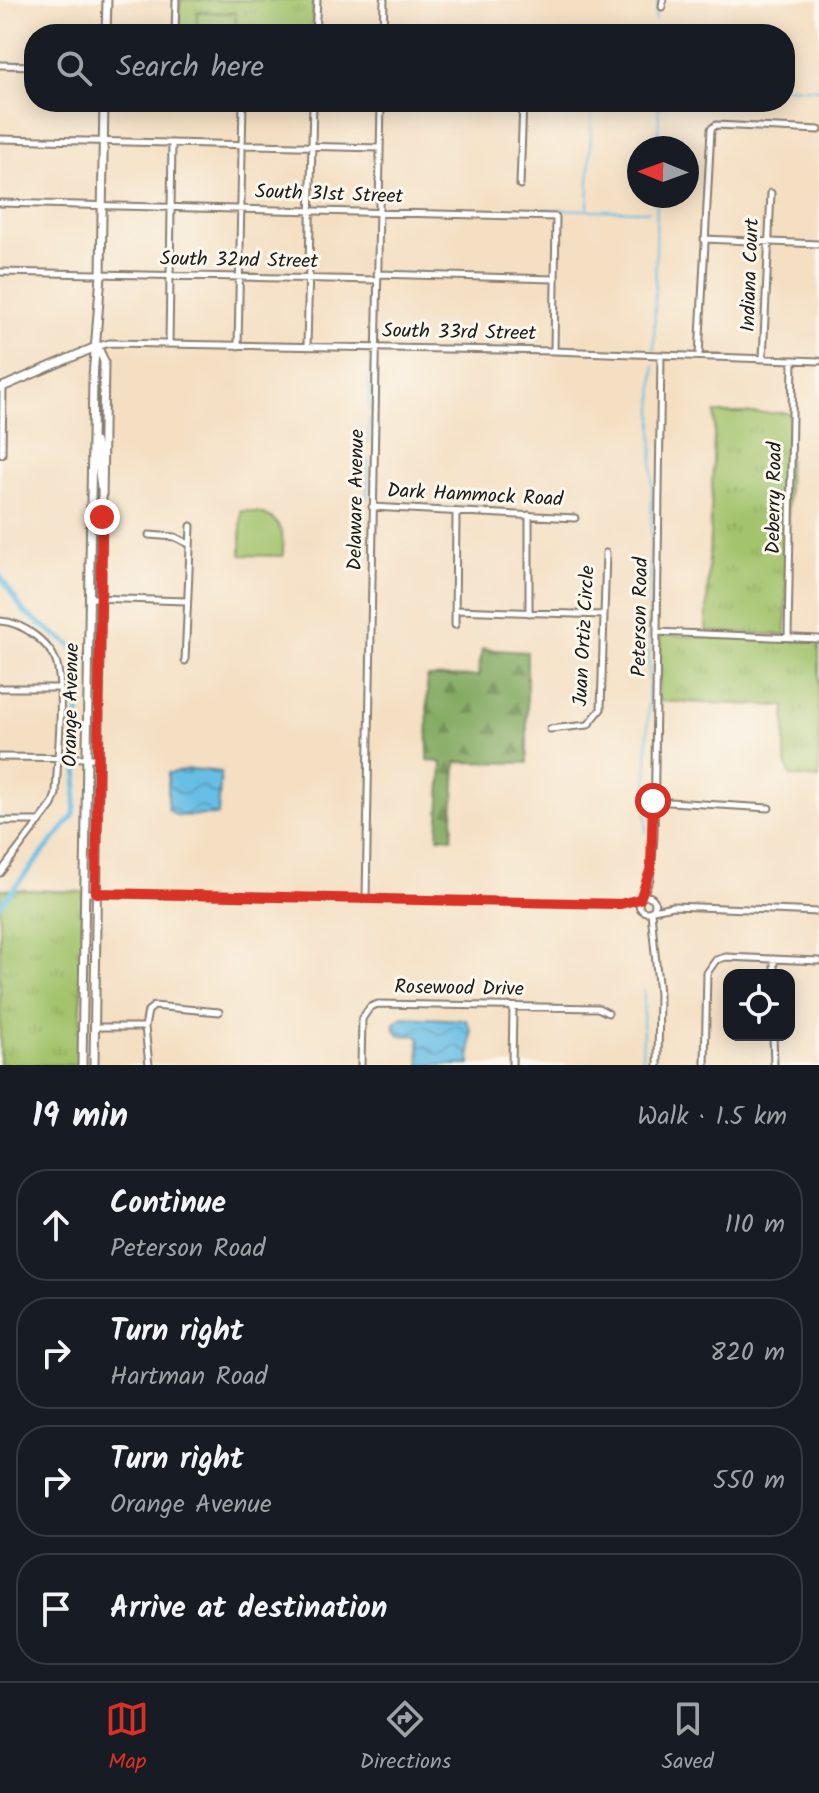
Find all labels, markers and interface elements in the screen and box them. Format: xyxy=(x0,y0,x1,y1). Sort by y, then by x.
search box xyxy=(24,24,795,112)
text: Search here xyxy=(116,44,264,92)
icon: search xyxy=(52,46,96,90)
north arrow xyxy=(627,136,699,208)
street label: South 31st Street xyxy=(254,176,404,214)
street label: Indiana Court xyxy=(733,217,769,333)
street label: South 32nd Street xyxy=(160,244,319,278)
street label: South 33rd Street xyxy=(382,316,537,350)
street label: Delaware Avenue xyxy=(340,429,374,571)
street label: Deberry Road xyxy=(758,441,792,554)
street label: Dark Hammock Road xyxy=(386,475,565,517)
route end xyxy=(84,499,120,535)
street label: Peterson Road xyxy=(624,556,658,677)
street label: Juan Ortiz Circle xyxy=(565,565,605,707)
street label: Orange Avenue xyxy=(55,643,89,767)
route start xyxy=(635,783,671,819)
map controls xyxy=(723,969,795,1041)
button: locate xyxy=(723,969,795,1041)
street label: Rosewood Drive xyxy=(394,972,524,1006)
text: 19 min xyxy=(32,1090,128,1144)
text: Walk · 1.5 km xyxy=(637,1096,787,1138)
text: Continue xyxy=(110,1180,226,1228)
icon: ahead xyxy=(34,1203,78,1247)
text: 110 m xyxy=(725,1204,785,1246)
text: Peterson Road xyxy=(110,1228,265,1270)
text: Turn right xyxy=(110,1308,243,1356)
icon: right xyxy=(34,1331,78,1375)
text: 820 m xyxy=(710,1332,785,1374)
text: Hartman Road xyxy=(110,1356,268,1398)
text: Turn right xyxy=(110,1436,243,1484)
icon: right xyxy=(34,1459,78,1503)
text: 550 m xyxy=(713,1460,785,1502)
text: Orange Avenue xyxy=(110,1484,272,1526)
text: Arrive at destination xyxy=(110,1585,387,1633)
icon: arrive xyxy=(34,1587,78,1631)
tab: Map xyxy=(105,1697,149,1780)
tab: Directions xyxy=(360,1697,451,1780)
tab: Saved xyxy=(662,1697,714,1780)

